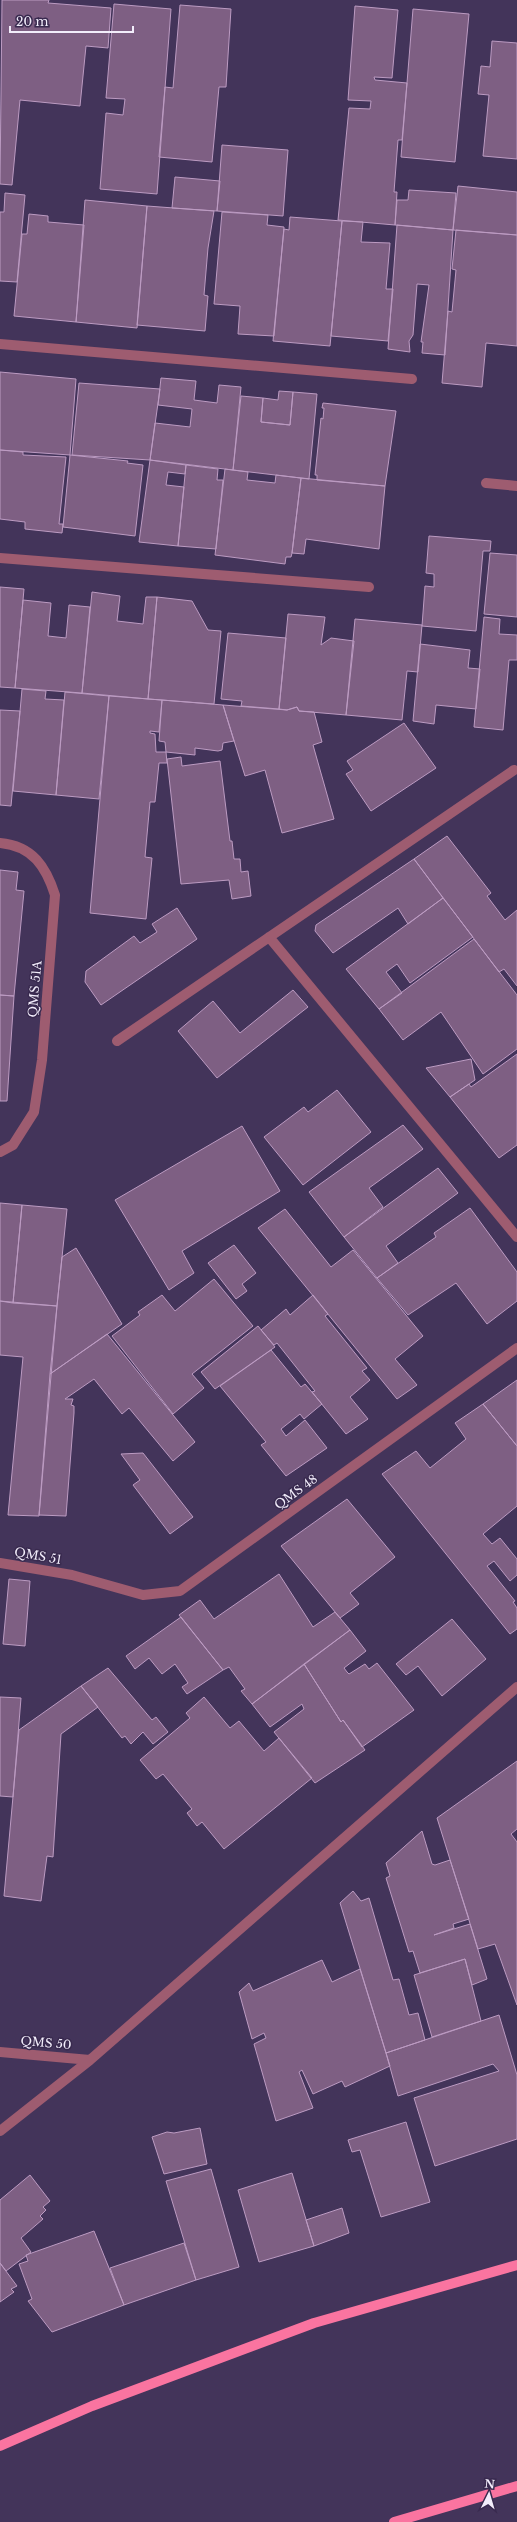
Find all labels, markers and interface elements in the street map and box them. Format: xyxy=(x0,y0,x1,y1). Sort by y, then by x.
scale bar xyxy=(10,8,133,34)
text: 20 m xyxy=(16,14,48,29)
street label: QMS 51A xyxy=(25,959,45,1018)
street label: QMS 48 xyxy=(271,1471,320,1512)
street label: QMS 51 xyxy=(13,1544,63,1567)
street label: QMS 50 xyxy=(20,2033,72,2052)
north arrow xyxy=(469,2474,509,2514)
text: N xyxy=(484,2477,496,2492)

